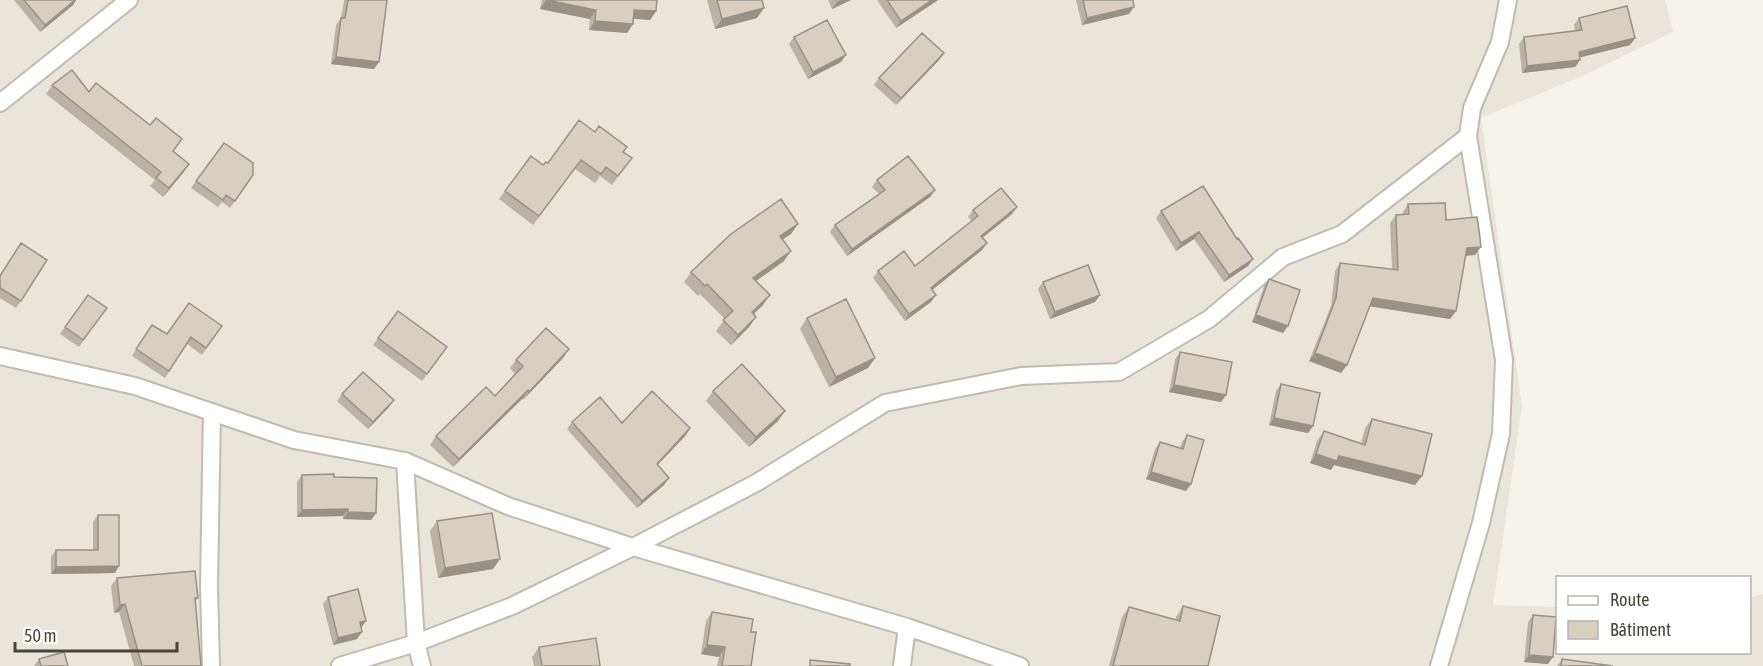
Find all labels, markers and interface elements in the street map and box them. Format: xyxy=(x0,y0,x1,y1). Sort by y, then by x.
legend xyxy=(1556,576,1751,654)
text: Route xyxy=(1610,589,1649,610)
scale bar xyxy=(15,615,177,653)
text: Bâtiment xyxy=(1610,619,1671,640)
text: 50 m xyxy=(24,625,56,646)

